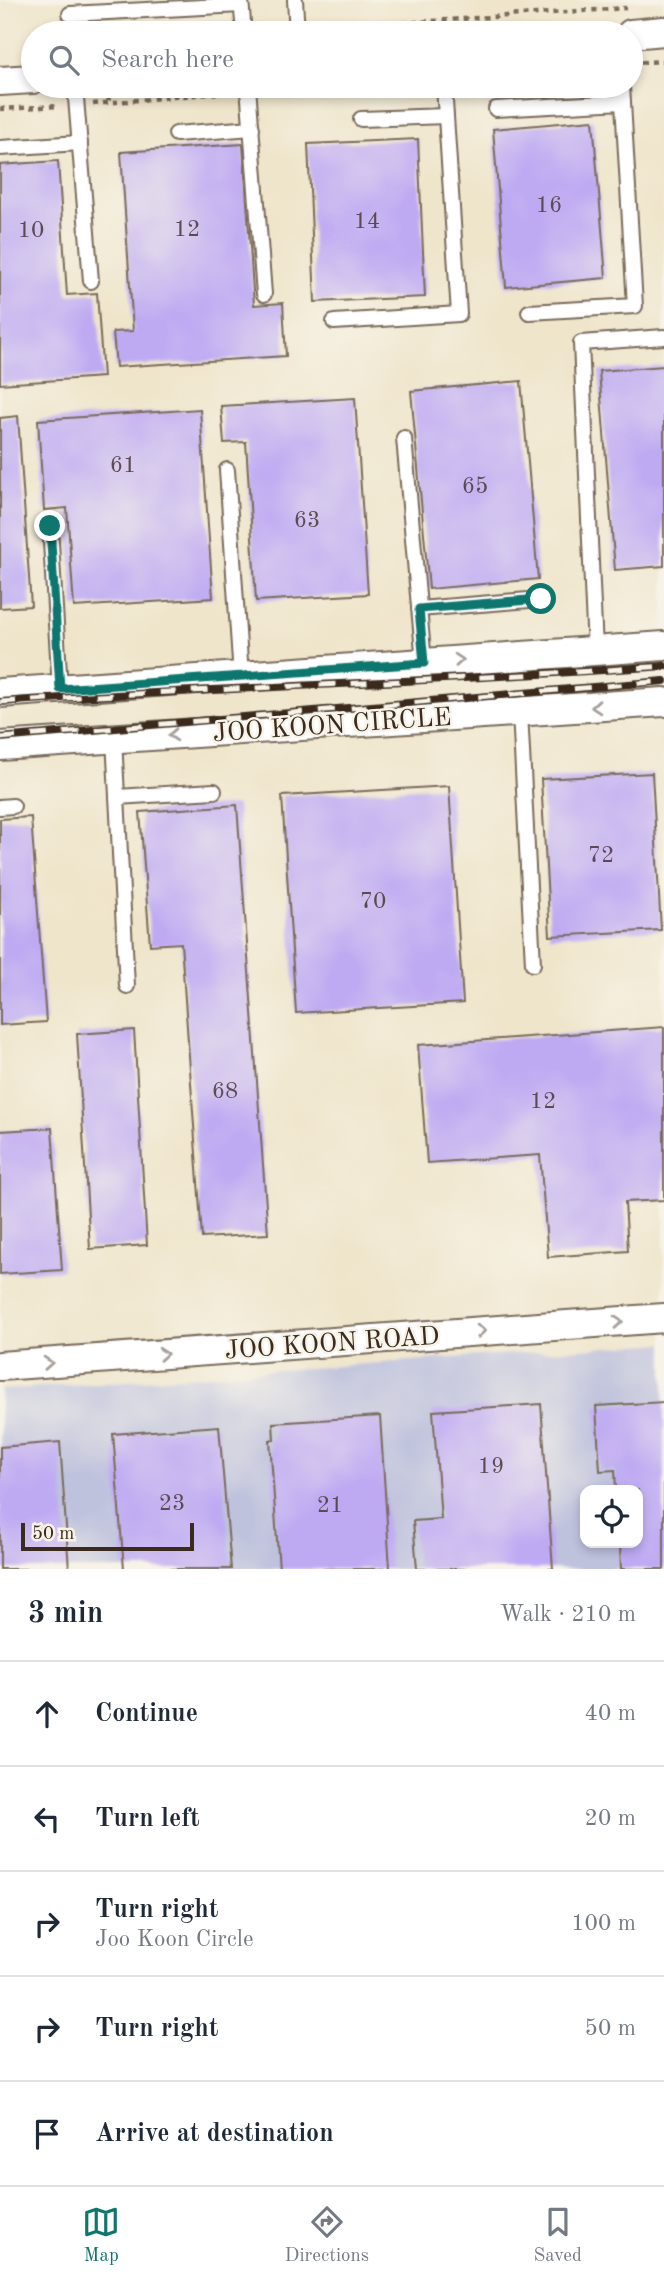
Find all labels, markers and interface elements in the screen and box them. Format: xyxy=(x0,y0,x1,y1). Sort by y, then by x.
search box xyxy=(21,21,643,98)
icon: search xyxy=(45,41,83,79)
text: Search here xyxy=(101,47,234,73)
house number: 16 xyxy=(536,194,562,217)
house number: 14 xyxy=(354,210,380,233)
house number: 12 xyxy=(174,218,200,241)
house number: 10 xyxy=(18,219,44,242)
house number: 61 xyxy=(110,454,136,477)
house number: 65 xyxy=(462,475,488,498)
house number: 63 xyxy=(294,509,320,532)
route end xyxy=(34,510,65,541)
route start xyxy=(525,583,556,614)
one-way arrow xyxy=(454,653,465,668)
one-way arrow xyxy=(590,699,601,714)
street label: JOO KOON CIRCLE xyxy=(212,705,452,747)
one-way arrow xyxy=(168,727,179,742)
house number: 72 xyxy=(588,844,614,867)
house number: 70 xyxy=(360,890,386,913)
house number: 68 xyxy=(212,1080,238,1103)
house number: 12 xyxy=(530,1090,556,1113)
one-way arrow xyxy=(613,1315,624,1330)
street label: JOO KOON ROAD xyxy=(224,1324,441,1364)
one-way arrow xyxy=(475,1324,486,1339)
one-way arrow xyxy=(158,1347,169,1362)
one-way arrow xyxy=(42,1355,53,1370)
house number: 19 xyxy=(478,1455,504,1478)
map controls xyxy=(580,1485,643,1548)
button: locate xyxy=(580,1485,643,1548)
house number: 23 xyxy=(159,1492,185,1515)
house number: 21 xyxy=(317,1494,343,1517)
scale bar xyxy=(21,1520,194,1552)
text: 50 m xyxy=(32,1525,74,1544)
text: 3 min xyxy=(28,1599,103,1629)
text: Walk · 210 m xyxy=(500,1603,636,1626)
icon: ahead xyxy=(28,1695,66,1733)
text: Continue xyxy=(95,1701,198,1727)
text: 40 m xyxy=(585,1702,636,1725)
icon: left xyxy=(28,1800,66,1838)
text: Turn left xyxy=(95,1806,200,1832)
text: 20 m xyxy=(585,1807,636,1830)
text: Turn right xyxy=(95,1897,218,1923)
icon: right xyxy=(28,1905,66,1943)
text: 100 m xyxy=(571,1912,636,1935)
text: Joo Koon Circle xyxy=(95,1928,254,1951)
icon: right xyxy=(28,2010,66,2048)
text: Turn right xyxy=(95,2016,218,2042)
text: 50 m xyxy=(585,2017,636,2040)
icon: arrive xyxy=(28,2115,66,2153)
text: Arrive at destination xyxy=(95,2121,334,2147)
tab: Map xyxy=(82,2203,120,2268)
tab: Directions xyxy=(285,2203,369,2268)
tab: Saved xyxy=(533,2203,582,2268)

